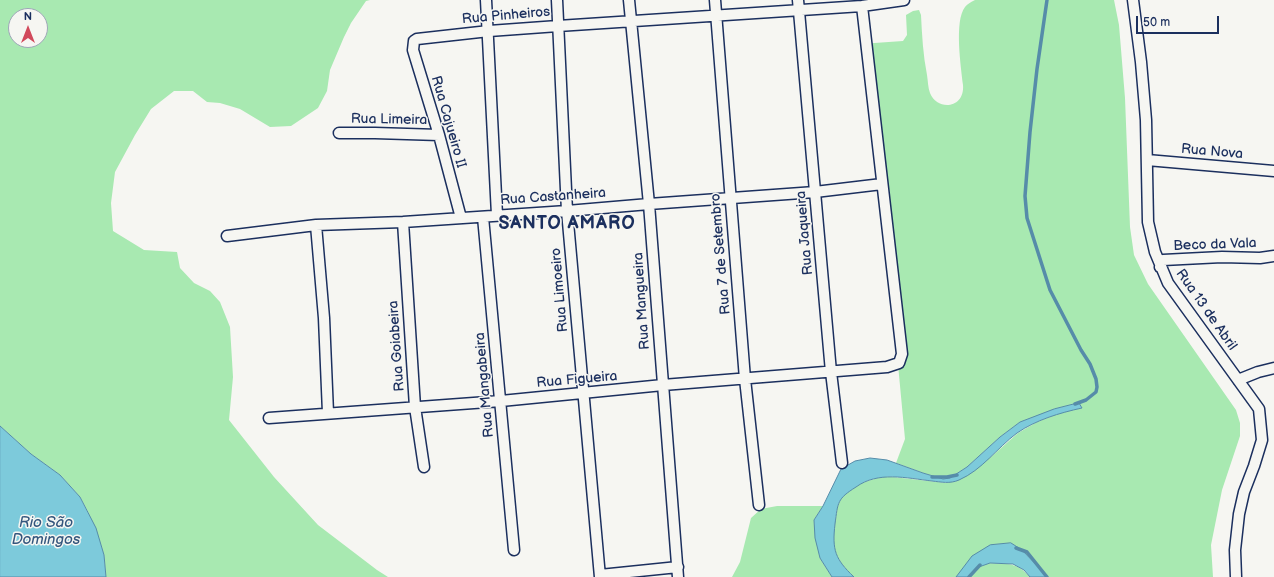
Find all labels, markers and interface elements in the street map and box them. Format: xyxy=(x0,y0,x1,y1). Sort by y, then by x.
street label: Rua Pinheiros xyxy=(461,4,551,28)
north arrow xyxy=(8,8,48,48)
scale bar xyxy=(1138,8,1221,34)
text: N xyxy=(24,10,32,23)
text: 50 m xyxy=(1143,15,1170,30)
street label: Rua Cajueiro II xyxy=(427,74,469,170)
street label: Rua Limeira xyxy=(351,111,427,129)
street label: Rua Nova xyxy=(1180,141,1244,163)
street label: Rua Castanheira xyxy=(500,185,606,209)
street label: Rua Jaqueira xyxy=(793,190,817,276)
street label: Rua 7 de Setembro xyxy=(707,193,735,315)
district label: SANTO AMARO xyxy=(498,213,636,235)
street label: Beco da Vala xyxy=(1173,235,1257,255)
street label: Rua Limoeiro xyxy=(548,247,572,333)
street label: Rua Mangueira xyxy=(630,252,654,350)
street label: Rua 13 de Abril xyxy=(1172,266,1240,354)
street label: Rua Goiabeira xyxy=(385,300,409,392)
street label: Rua Mangabeira xyxy=(472,332,498,438)
street label: Rua Figueira xyxy=(536,368,618,392)
water label: Rio São Domingos xyxy=(12,514,80,549)

